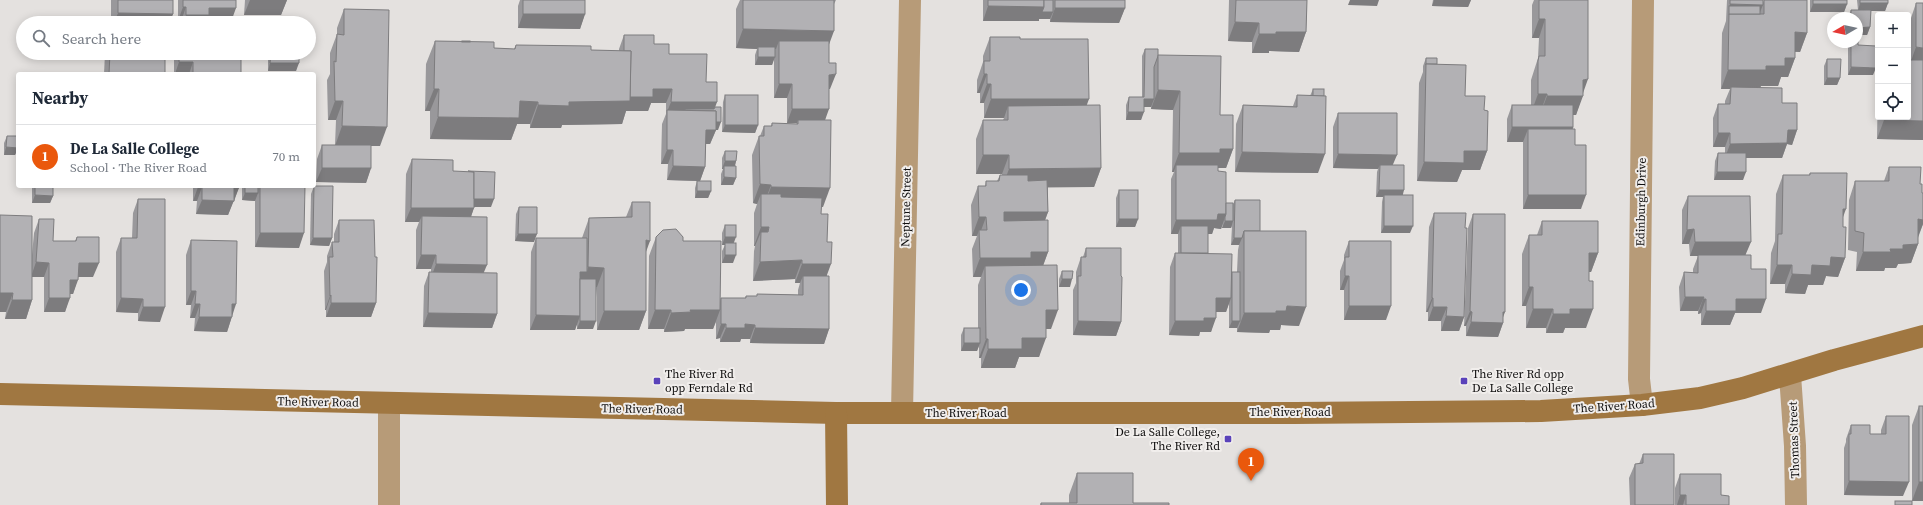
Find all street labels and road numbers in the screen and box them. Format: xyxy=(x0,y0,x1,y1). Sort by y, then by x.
street label: Edinburgh Drive xyxy=(1632,158,1650,246)
street label: Neptune Street xyxy=(897,167,915,247)
street label: The River Road xyxy=(277,393,359,411)
street label: The River Road xyxy=(1573,395,1655,417)
street label: The River Road xyxy=(601,400,683,418)
street label: Thomas Street xyxy=(1785,401,1803,479)
street label: The River Road xyxy=(1249,404,1331,420)
street label: The River Road xyxy=(925,405,1007,421)

